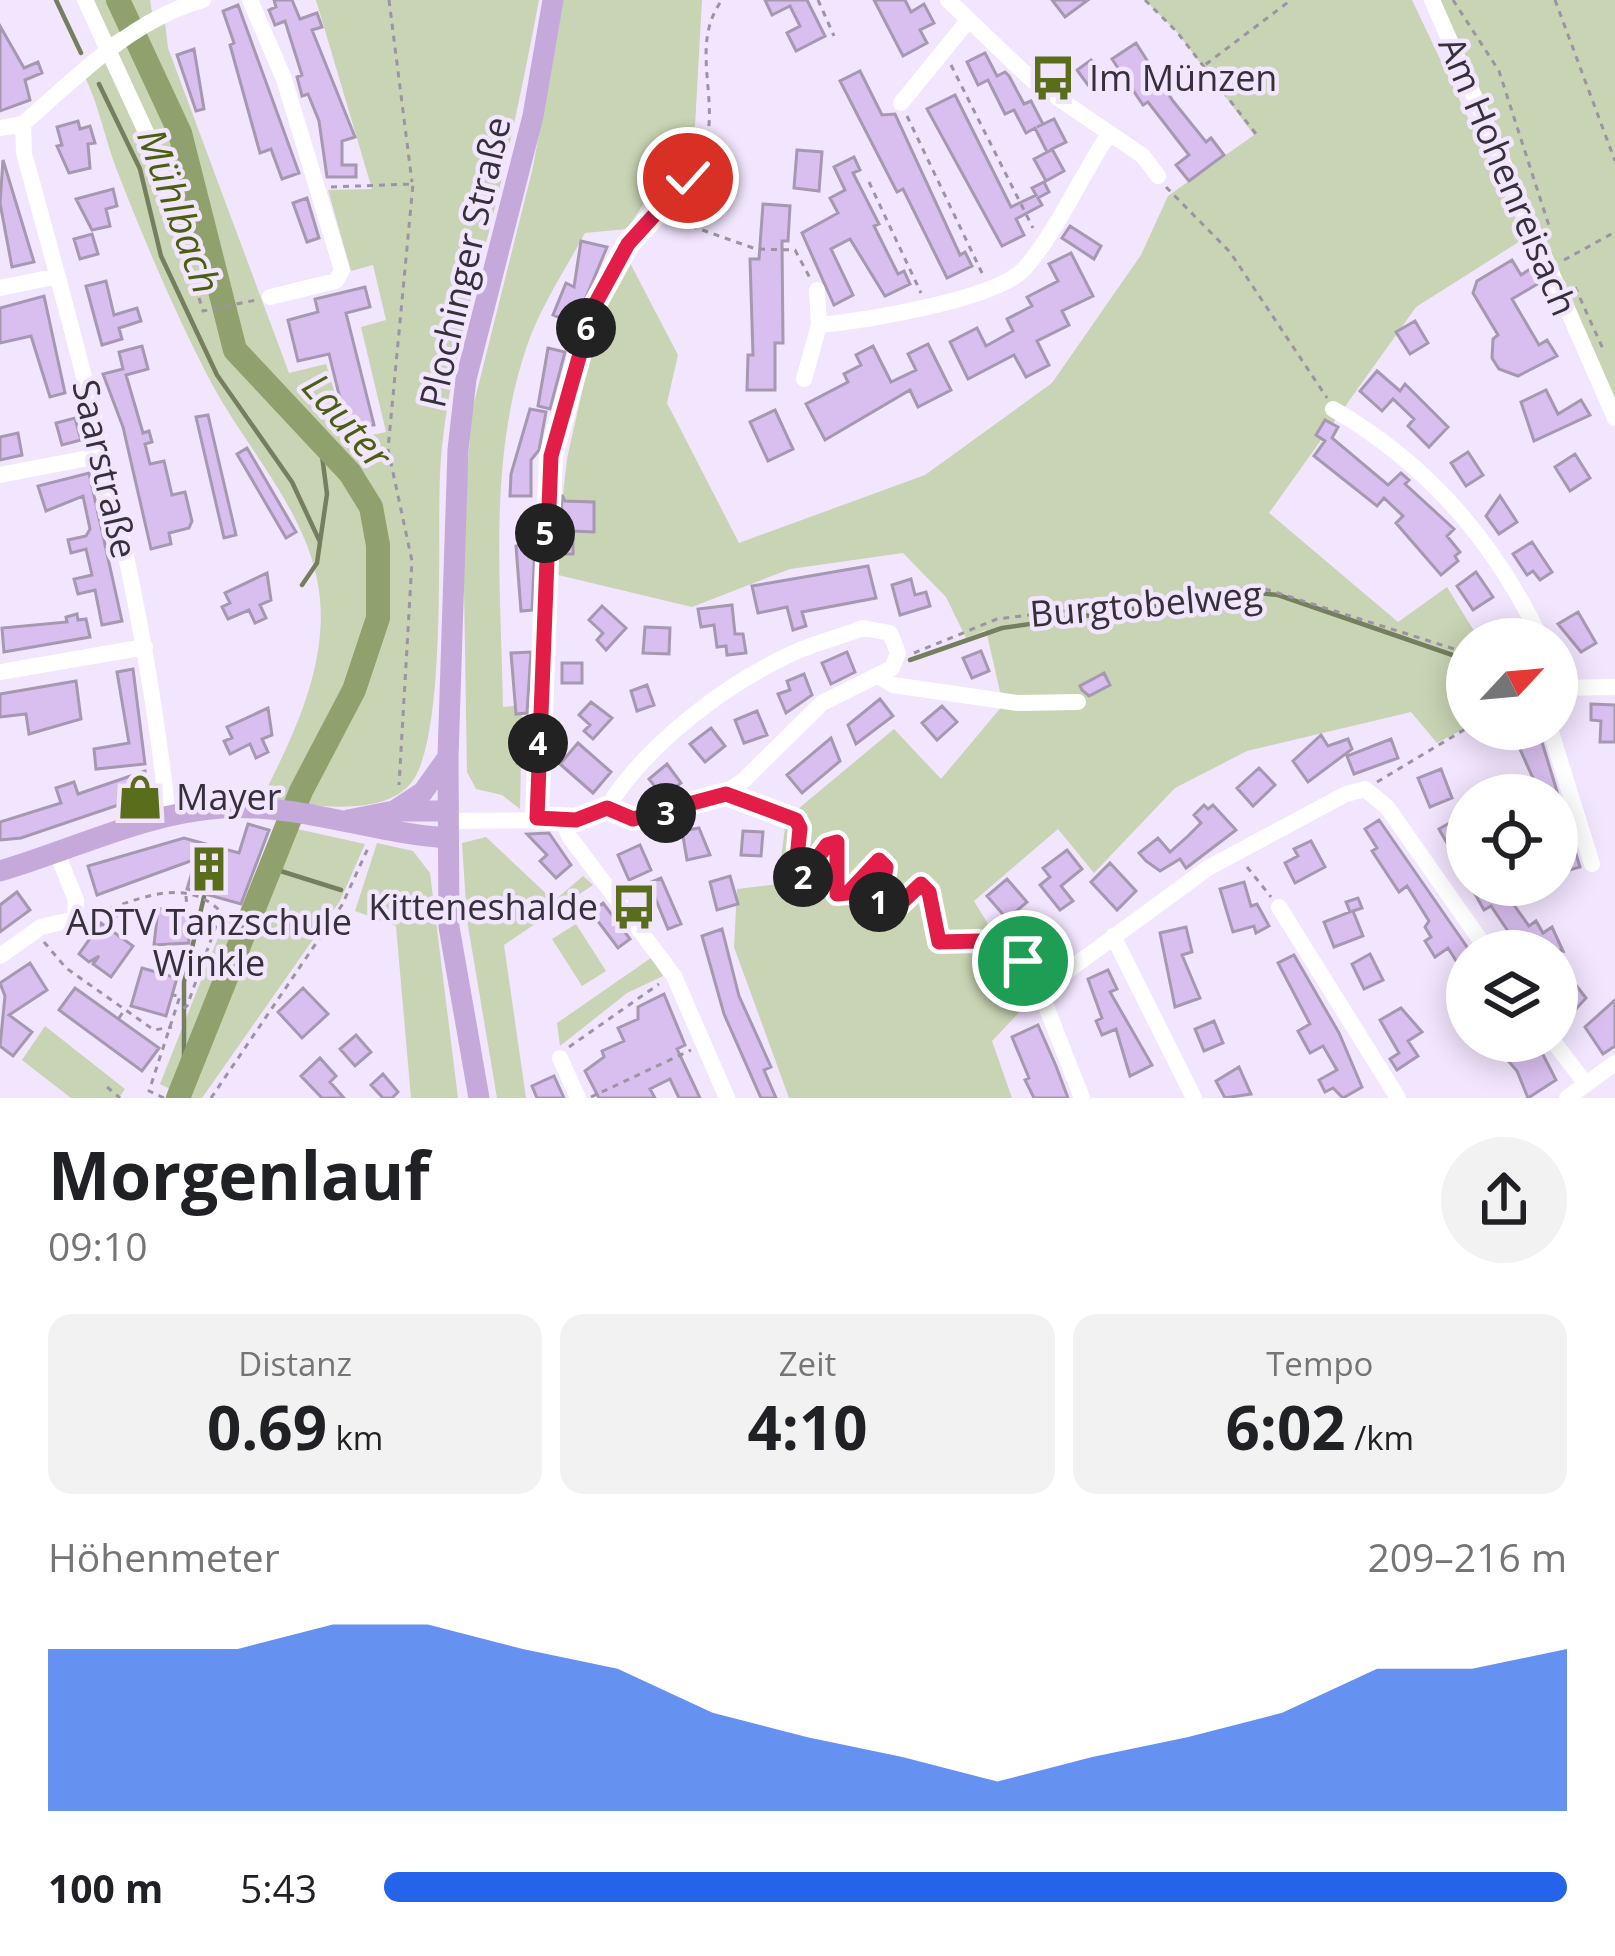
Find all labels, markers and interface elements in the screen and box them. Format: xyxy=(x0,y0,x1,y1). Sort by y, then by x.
street label: Am Hohenreisach xyxy=(1428,29,1589,323)
bus stop icon: Im Münzen xyxy=(1028,53,1078,103)
place label: Im Münzen xyxy=(1089,53,1277,102)
street label: Plochinger Straße xyxy=(407,112,522,412)
water label: Mühlbach xyxy=(126,121,235,300)
pin xyxy=(637,127,739,229)
icon: check xyxy=(655,145,721,211)
pin: 6 xyxy=(556,298,616,358)
text: 6 xyxy=(577,305,595,350)
water label: Lauter xyxy=(292,361,406,480)
street label: Saarstraße xyxy=(61,375,150,563)
pin: 5 xyxy=(515,503,575,563)
text: 5 xyxy=(536,510,554,555)
street label: Burgtobelweg xyxy=(1028,569,1264,638)
north arrow xyxy=(1446,618,1578,750)
map controls xyxy=(1446,618,1578,1062)
pin: 4 xyxy=(508,713,568,773)
text: 4 xyxy=(529,720,547,765)
shop icon: Mayer xyxy=(115,772,165,822)
place label: Mayer xyxy=(176,772,282,821)
button: locate xyxy=(1446,774,1578,906)
pin: 3 xyxy=(636,783,696,843)
text: 3 xyxy=(657,790,675,835)
building icon: ADTV Tanzschule Winkle xyxy=(184,844,234,894)
pin: 2 xyxy=(773,847,833,907)
text: 2 xyxy=(794,854,812,899)
pin: 1 xyxy=(849,872,909,932)
text: 1 xyxy=(870,879,888,924)
place label: Kitteneshalde xyxy=(368,882,598,931)
bus stop icon: Kitteneshalde xyxy=(609,882,659,932)
place label: ADTV Tanzschule Winkle xyxy=(66,897,352,987)
pin xyxy=(972,910,1074,1012)
icon: arrive xyxy=(990,928,1056,994)
button: layers xyxy=(1446,930,1578,1062)
text: Morgenlauf xyxy=(48,1129,430,1219)
button: share xyxy=(1441,1137,1567,1263)
text: 09:10 xyxy=(48,1219,147,1272)
text: Distanz xyxy=(238,1341,352,1386)
text: Zeit xyxy=(779,1341,836,1386)
text: Tempo xyxy=(1266,1341,1373,1386)
text: 0.69 xyxy=(207,1386,327,1468)
text: 4:10 xyxy=(747,1386,868,1468)
text: 6:02 xyxy=(1226,1386,1346,1468)
text: km xyxy=(327,1415,383,1460)
text: /km xyxy=(1346,1415,1414,1460)
text: Höhenmeter xyxy=(48,1530,280,1583)
text: 209–216 m xyxy=(1367,1530,1567,1583)
text: 100 m xyxy=(48,1861,163,1914)
text: 5:43 xyxy=(240,1861,317,1914)

